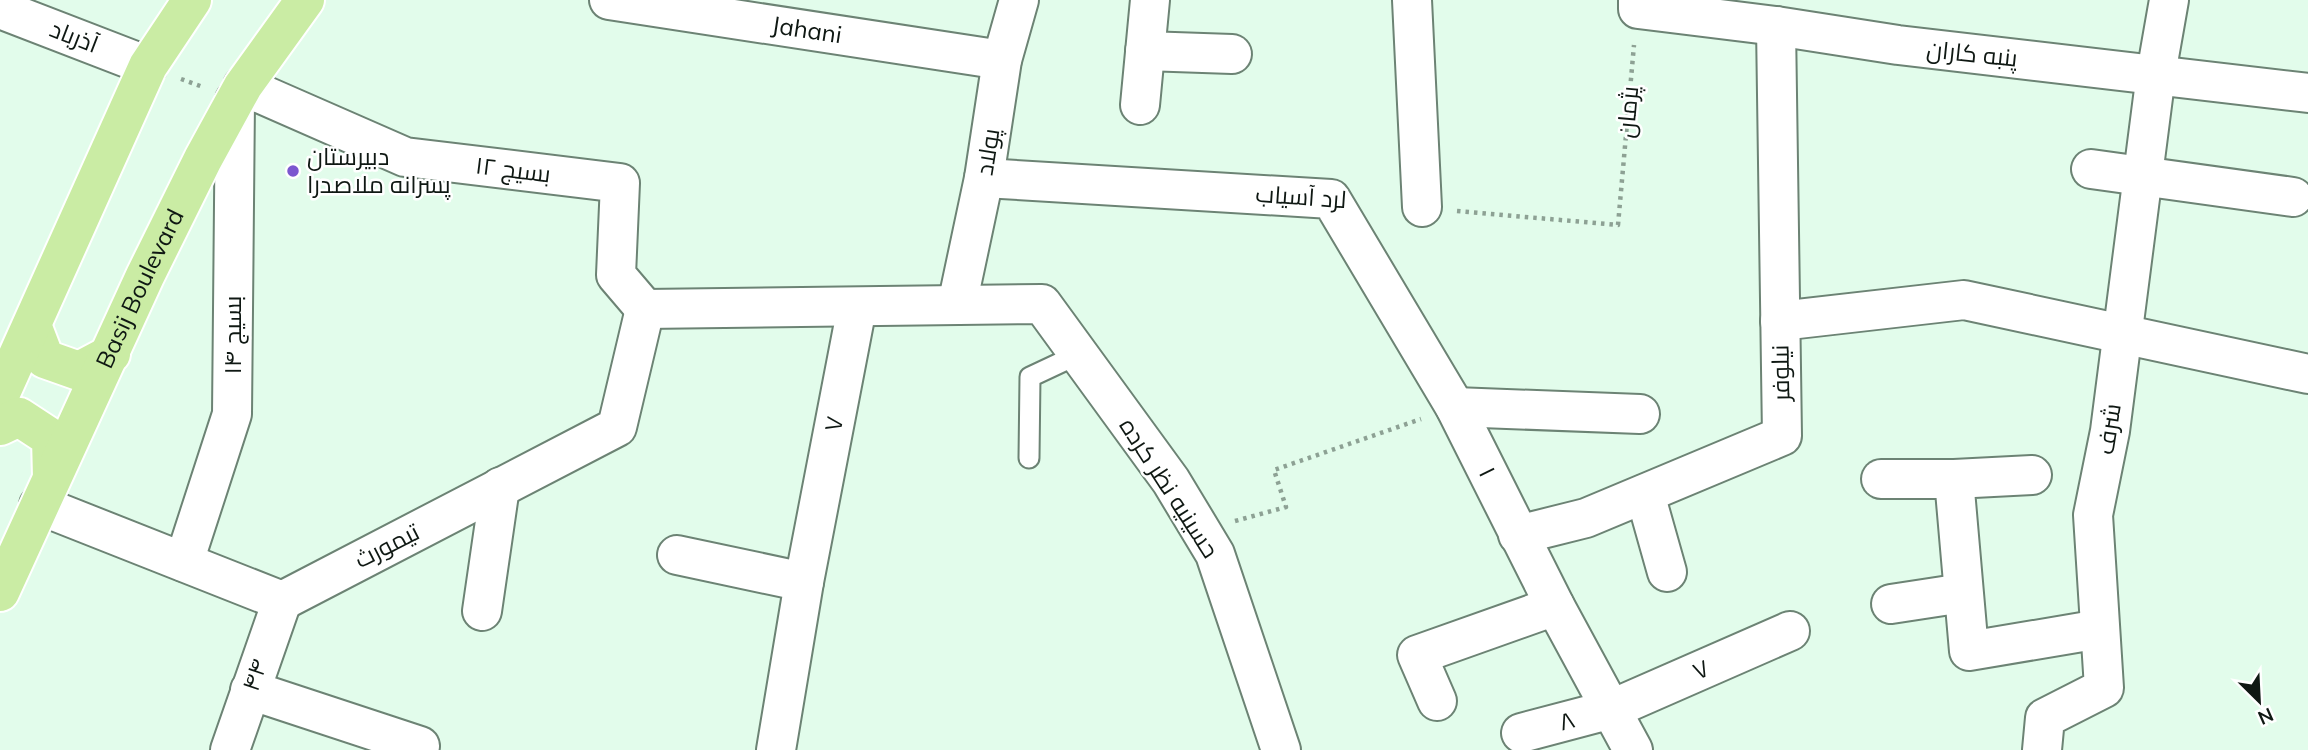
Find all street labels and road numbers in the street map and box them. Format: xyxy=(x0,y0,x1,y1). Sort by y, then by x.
street label: Jahani xyxy=(770,9,844,49)
street label: آذرباد xyxy=(46,13,103,59)
street label: پنبه کاران xyxy=(1925,33,2020,75)
street label: پژمان xyxy=(1610,84,1646,139)
street label: پولاد xyxy=(968,126,1008,178)
street label: بسیج ۱۲ xyxy=(474,150,552,190)
street label: لرد آسیاب xyxy=(1255,178,1348,214)
street label: Basij Boulevard xyxy=(89,204,190,373)
street label: بسیج ۱۴ xyxy=(217,296,249,374)
street label: نیلوفر xyxy=(1765,345,1796,404)
street label: شرف xyxy=(2089,401,2127,457)
street label: حسینیه نظر کرده xyxy=(1113,412,1226,563)
street label: ۷ xyxy=(817,414,849,434)
street label: ۱ xyxy=(1473,462,1503,481)
street label: تیمورث xyxy=(349,516,425,574)
street label: ۷ xyxy=(1688,652,1714,686)
street label: ۴۴ xyxy=(235,655,273,695)
street label: ۸ xyxy=(1556,704,1578,736)

